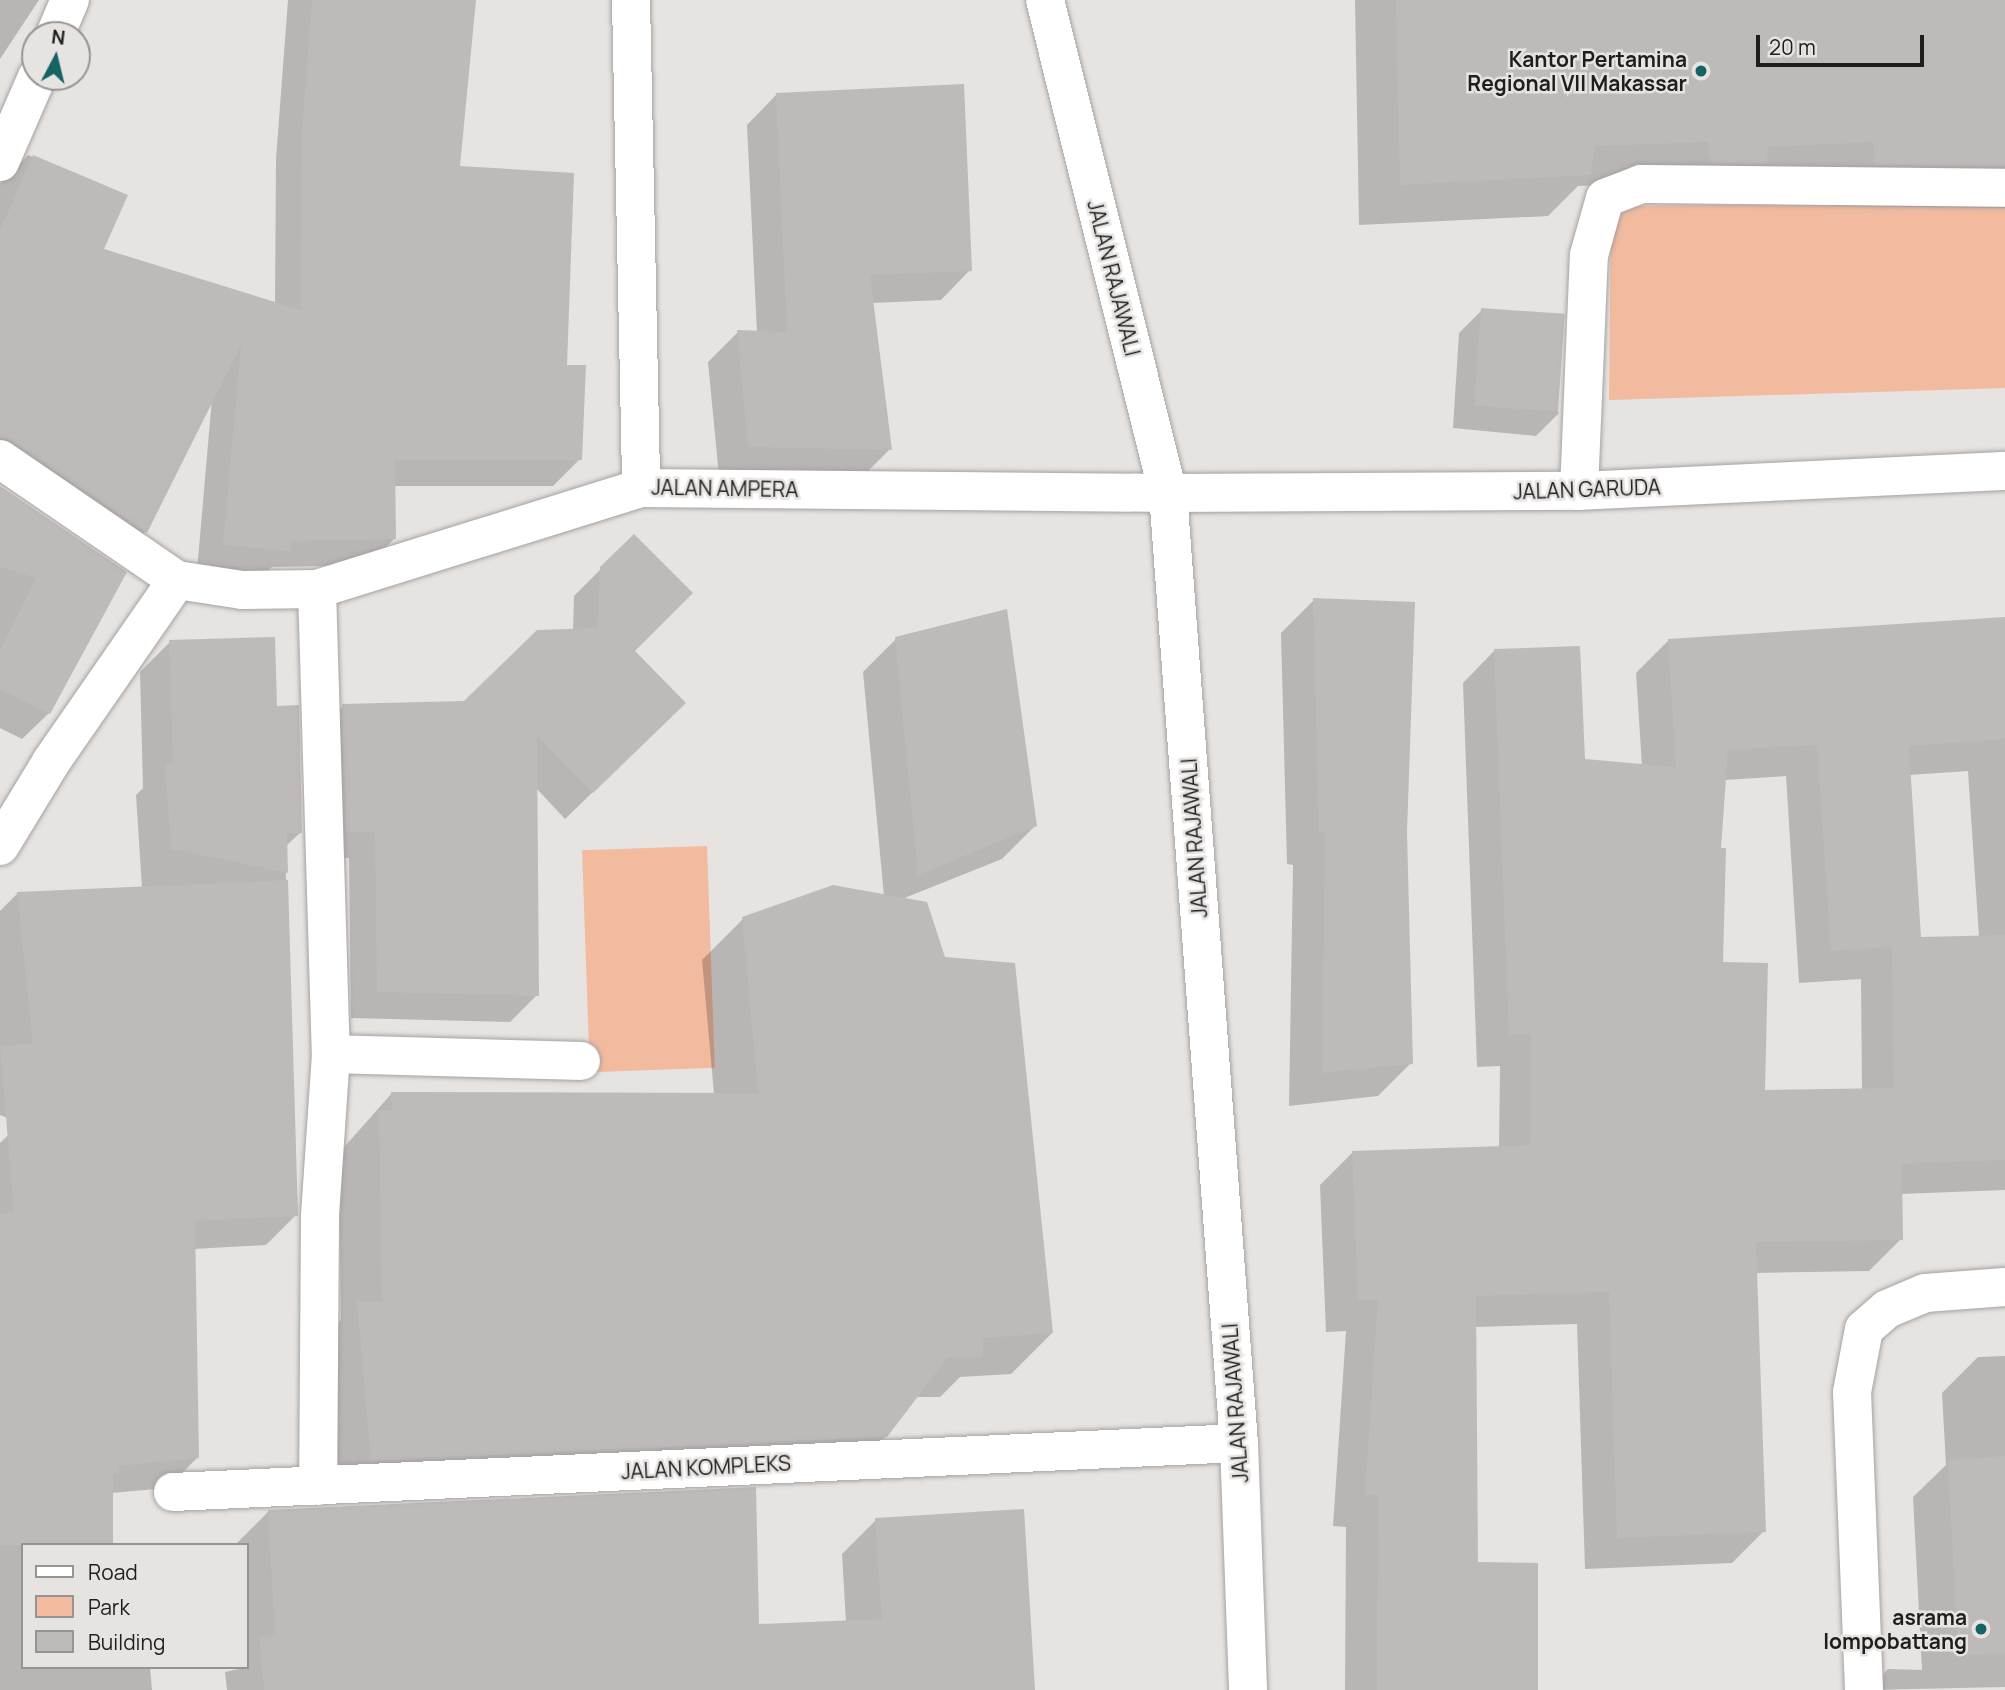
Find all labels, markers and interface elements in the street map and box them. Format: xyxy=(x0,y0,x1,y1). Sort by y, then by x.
north arrow xyxy=(21,21,91,91)
scale bar xyxy=(1760,21,1928,65)
text: N xyxy=(50,23,67,51)
text: 20 m xyxy=(1769,33,1816,61)
place label: Kantor Pertamina Regional VII Makassar xyxy=(1467,46,1687,96)
marker: Kantor Pertamina Regional VII Makassar xyxy=(1693,63,1709,79)
street label: JALAN RAJAWALI xyxy=(1082,197,1146,359)
street label: JALAN AMPERA xyxy=(651,474,799,502)
street label: JALAN GARUDA xyxy=(1513,474,1661,504)
street label: JALAN RAJAWALI xyxy=(1176,757,1212,919)
street label: JALAN RAJAWALI xyxy=(1217,1322,1253,1484)
street label: JALAN KOMPLEKS xyxy=(620,1450,792,1484)
legend xyxy=(21,1543,248,1669)
text: Road xyxy=(88,1558,138,1586)
text: Park xyxy=(88,1593,130,1621)
place label: asrama lompobattang xyxy=(1823,1604,1967,1654)
marker: asrama lompobattang xyxy=(1973,1621,1989,1637)
text: Building xyxy=(88,1628,165,1656)

